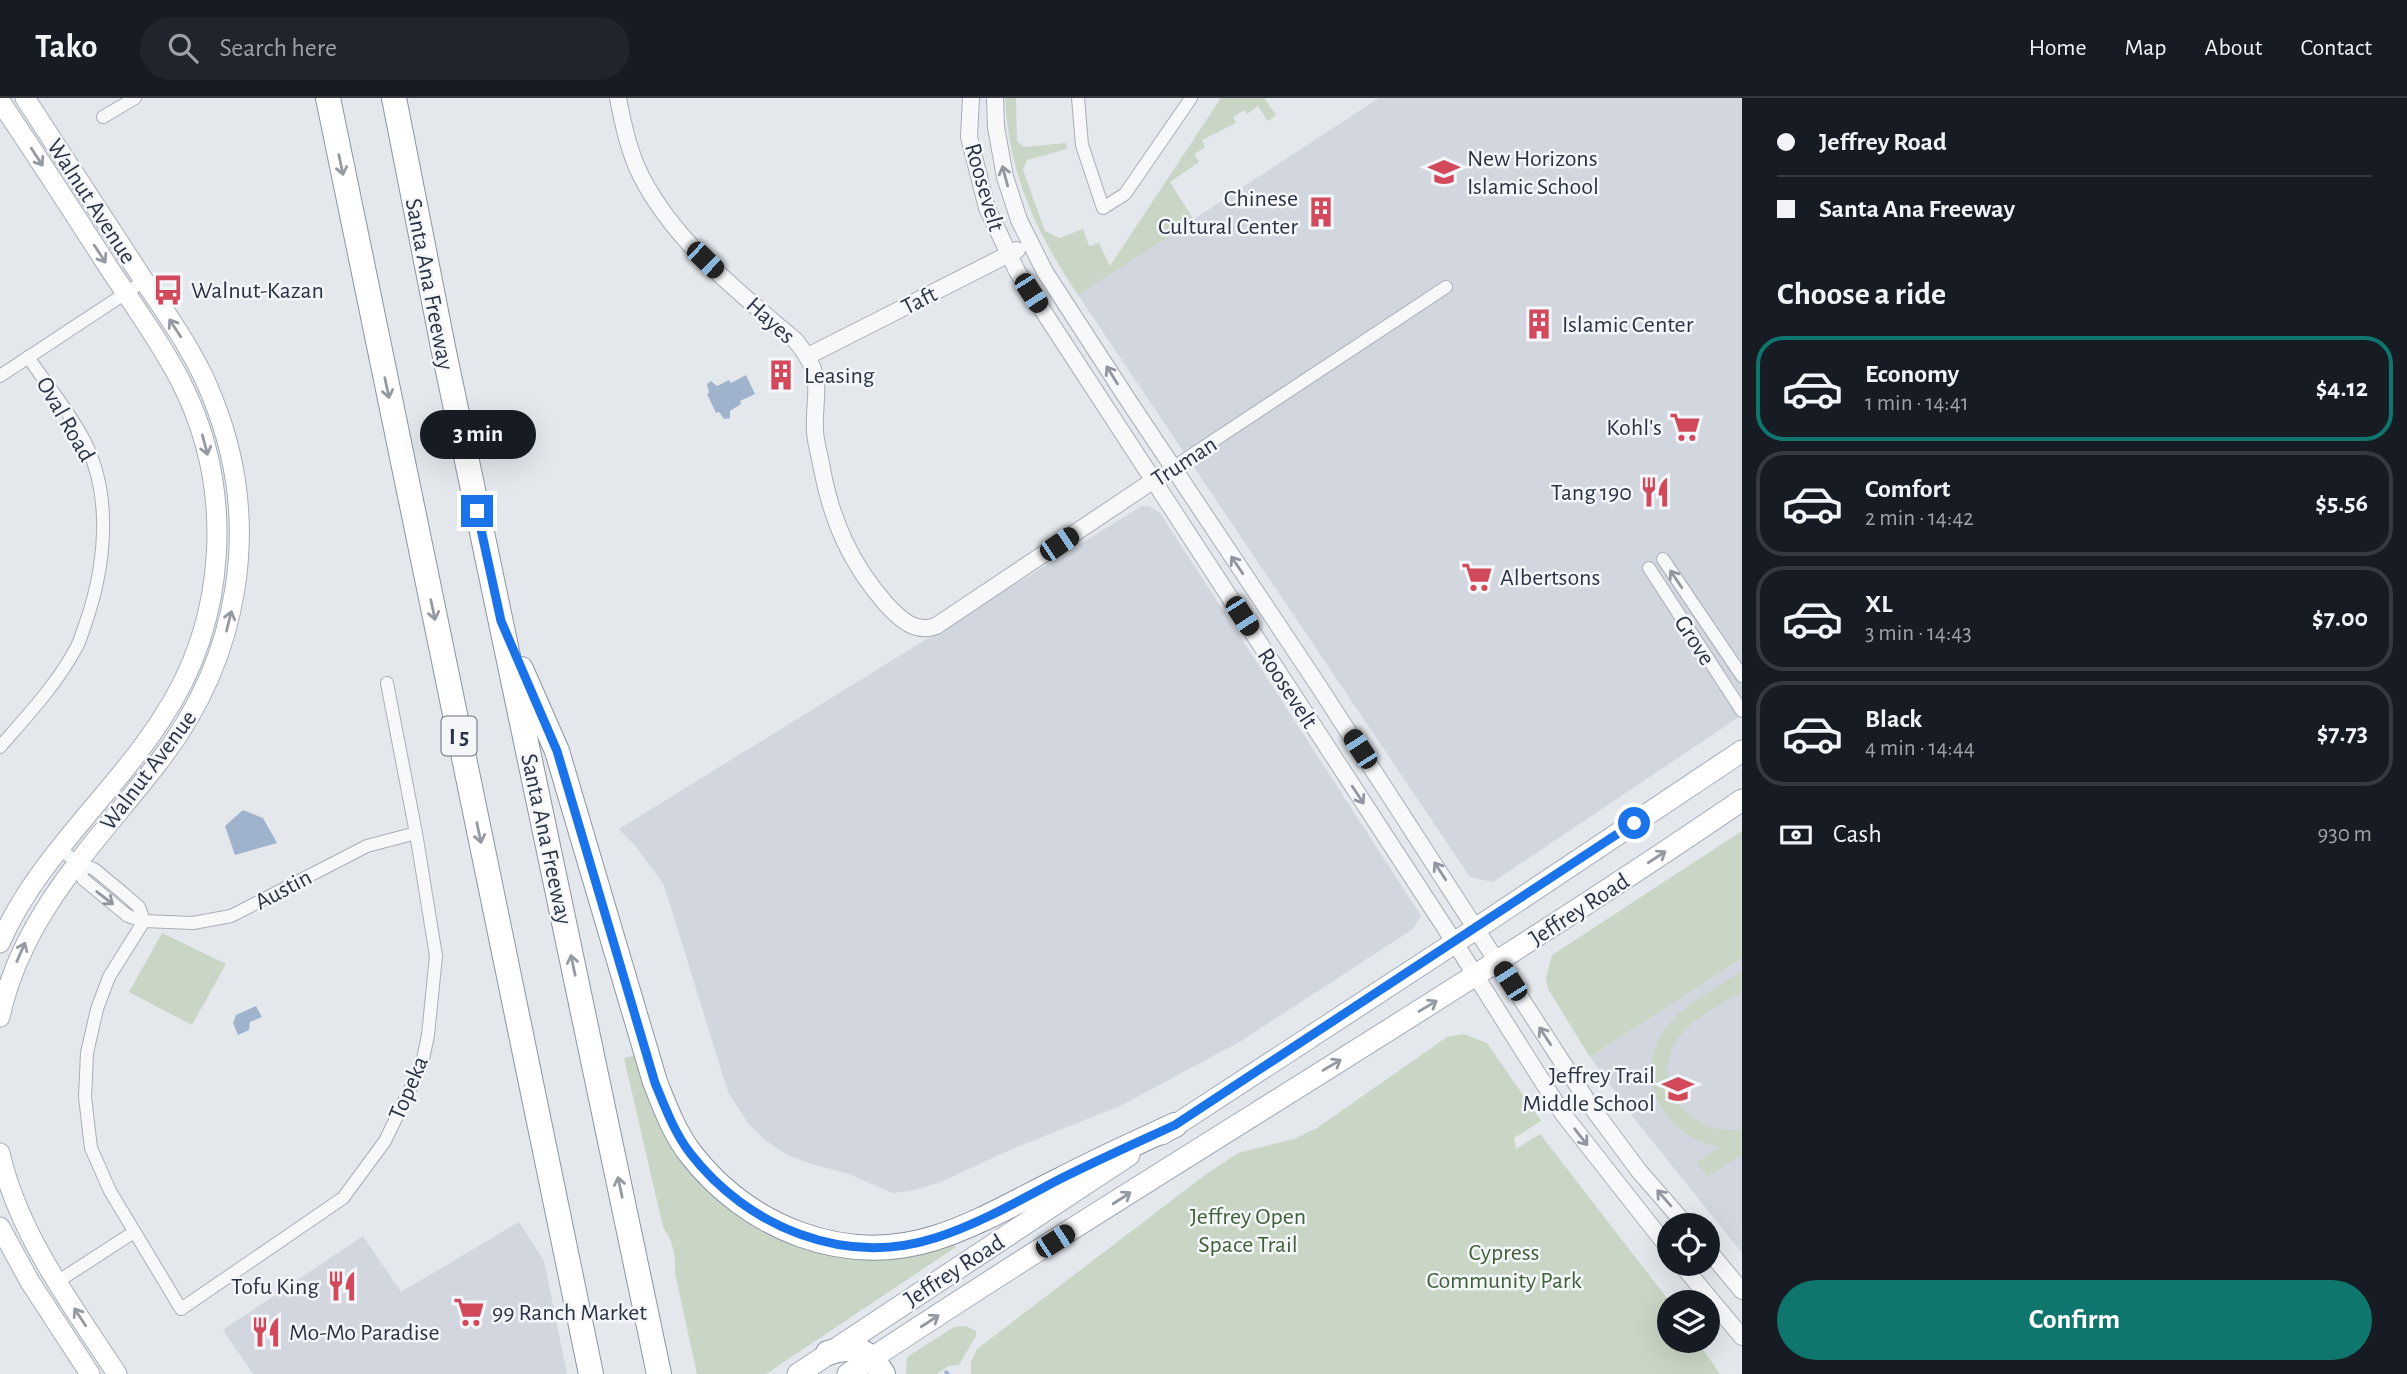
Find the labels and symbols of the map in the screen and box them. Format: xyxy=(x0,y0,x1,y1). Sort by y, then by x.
street label: Walnut Avenue xyxy=(42,135,140,268)
street label: Roosevelt xyxy=(960,141,1008,234)
one-way arrow xyxy=(30,147,44,167)
place label: New Horizons Islamic School xyxy=(1467,147,1599,199)
one-way arrow xyxy=(335,153,349,176)
school or university icon: New Horizons Islamic School xyxy=(1427,155,1461,189)
one-way arrow xyxy=(998,165,1011,188)
place label: Chinese Cultural Center xyxy=(1158,187,1298,239)
building icon: Chinese Cultural Center xyxy=(1304,195,1338,229)
street label: Santa Ana Freeway xyxy=(401,196,457,372)
car xyxy=(683,238,728,282)
one-way arrow xyxy=(93,243,107,263)
car xyxy=(1011,270,1052,316)
bus stop icon: Walnut-Kazan xyxy=(151,273,185,307)
place label: Walnut-Kazan xyxy=(191,279,324,303)
street label: Taft xyxy=(898,282,941,320)
street label: Hayes xyxy=(741,293,799,349)
building icon: Islamic Center xyxy=(1522,307,1556,341)
place label: Islamic Center xyxy=(1562,313,1694,337)
one-way arrow xyxy=(168,319,183,338)
building icon: Leasing xyxy=(764,358,798,392)
place label: Leasing xyxy=(804,364,875,388)
one-way arrow xyxy=(1104,366,1118,386)
street label: Oval Road xyxy=(31,373,99,466)
one-way arrow xyxy=(381,376,395,399)
callout: 3 min xyxy=(419,410,535,458)
supermarket icon: Kohl's xyxy=(1668,410,1702,444)
place label: Kohl's xyxy=(1606,416,1662,440)
street label: Truman xyxy=(1148,432,1221,492)
one-way arrow xyxy=(200,434,213,456)
restaurant icon: Tang 190 xyxy=(1638,475,1672,509)
place label: Tang 190 xyxy=(1551,481,1632,505)
route end xyxy=(461,495,493,527)
car xyxy=(1036,524,1083,564)
one-way arrow xyxy=(1230,556,1245,575)
supermarket icon: Albertsons xyxy=(1460,560,1494,594)
place label: Albertsons xyxy=(1500,566,1600,590)
one-way arrow xyxy=(1669,570,1683,589)
car xyxy=(1222,593,1263,639)
one-way arrow xyxy=(427,598,441,621)
one-way arrow xyxy=(223,610,236,633)
street label: Grove xyxy=(1669,611,1719,670)
street label: Roosevelt xyxy=(1252,644,1322,733)
street label: Walnut Avenue xyxy=(96,706,202,835)
road number: I 5 xyxy=(442,716,476,756)
car xyxy=(1340,726,1381,772)
street label: Santa Ana Freeway xyxy=(516,752,576,927)
one-way arrow xyxy=(1351,785,1365,804)
route start xyxy=(1618,807,1650,839)
one-way arrow xyxy=(473,821,487,844)
one-way arrow xyxy=(1647,850,1667,864)
one-way arrow xyxy=(1432,862,1447,881)
street label: Austin xyxy=(251,865,316,915)
street label: Jeffrey Road xyxy=(1526,869,1634,951)
one-way arrow xyxy=(96,891,114,906)
one-way arrow xyxy=(15,942,28,963)
one-way arrow xyxy=(566,954,580,977)
car xyxy=(1490,958,1531,1004)
one-way arrow xyxy=(1418,999,1438,1013)
one-way arrow xyxy=(1538,1026,1552,1046)
street label: Topeka xyxy=(385,1053,433,1124)
one-way arrow xyxy=(1321,1058,1341,1072)
place label: Jeffrey Trail Middle School xyxy=(1522,1064,1655,1116)
school or university icon: Jeffrey Trail Middle School xyxy=(1661,1072,1695,1106)
one-way arrow xyxy=(1574,1127,1589,1145)
one-way arrow xyxy=(613,1176,627,1199)
one-way arrow xyxy=(1656,1190,1672,1208)
one-way arrow xyxy=(1111,1191,1131,1205)
park label: Jeffrey Open Space Trail xyxy=(1190,1205,1306,1257)
car xyxy=(1032,1221,1079,1261)
street label: Jeffrey Road xyxy=(901,1230,1009,1312)
park label: Cypress Community Park xyxy=(1426,1241,1582,1293)
restaurant icon: Tofu King xyxy=(325,1269,359,1303)
place label: Tofu King xyxy=(231,1275,319,1299)
supermarket icon: 99 Ranch Market xyxy=(452,1295,486,1329)
place label: 99 Ranch Market xyxy=(492,1301,647,1325)
one-way arrow xyxy=(73,1307,87,1327)
one-way arrow xyxy=(920,1313,939,1328)
restaurant icon: Mo-Mo Paradise xyxy=(249,1315,283,1349)
place label: Mo-Mo Paradise xyxy=(289,1321,440,1345)

